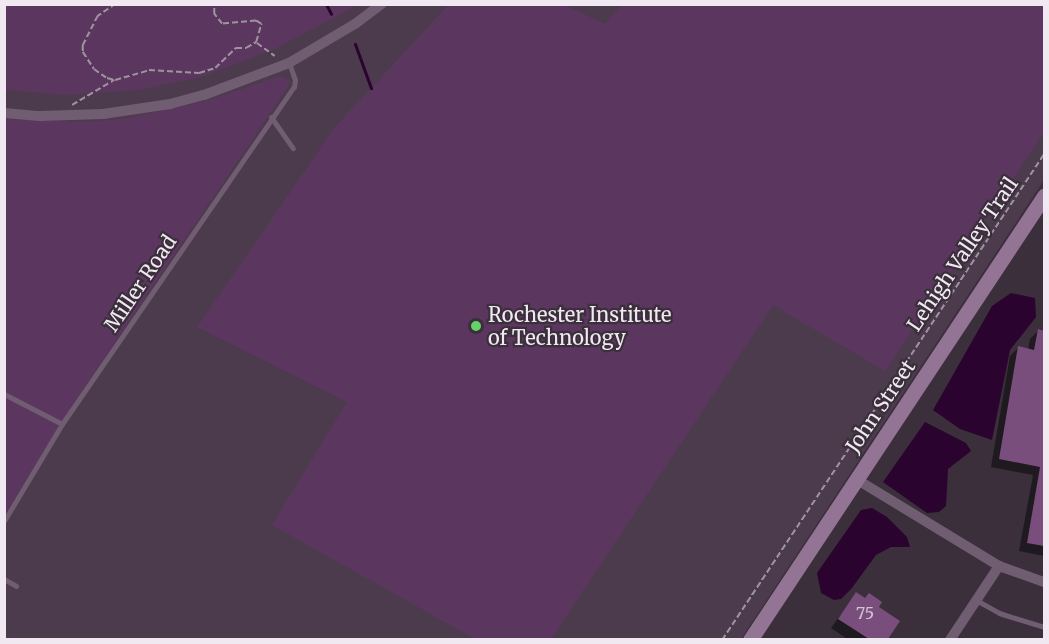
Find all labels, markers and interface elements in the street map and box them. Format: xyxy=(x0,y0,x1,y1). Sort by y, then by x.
street label: Lehigh Valley Trail xyxy=(902,172,1022,336)
street label: Miller Road xyxy=(99,230,181,336)
place label: Rochester Institute of Technology xyxy=(488,302,671,349)
marker: Rochester Institute of Technology xyxy=(469,319,483,333)
street label: John Street xyxy=(840,355,920,457)
house number: 75 xyxy=(856,603,874,623)

